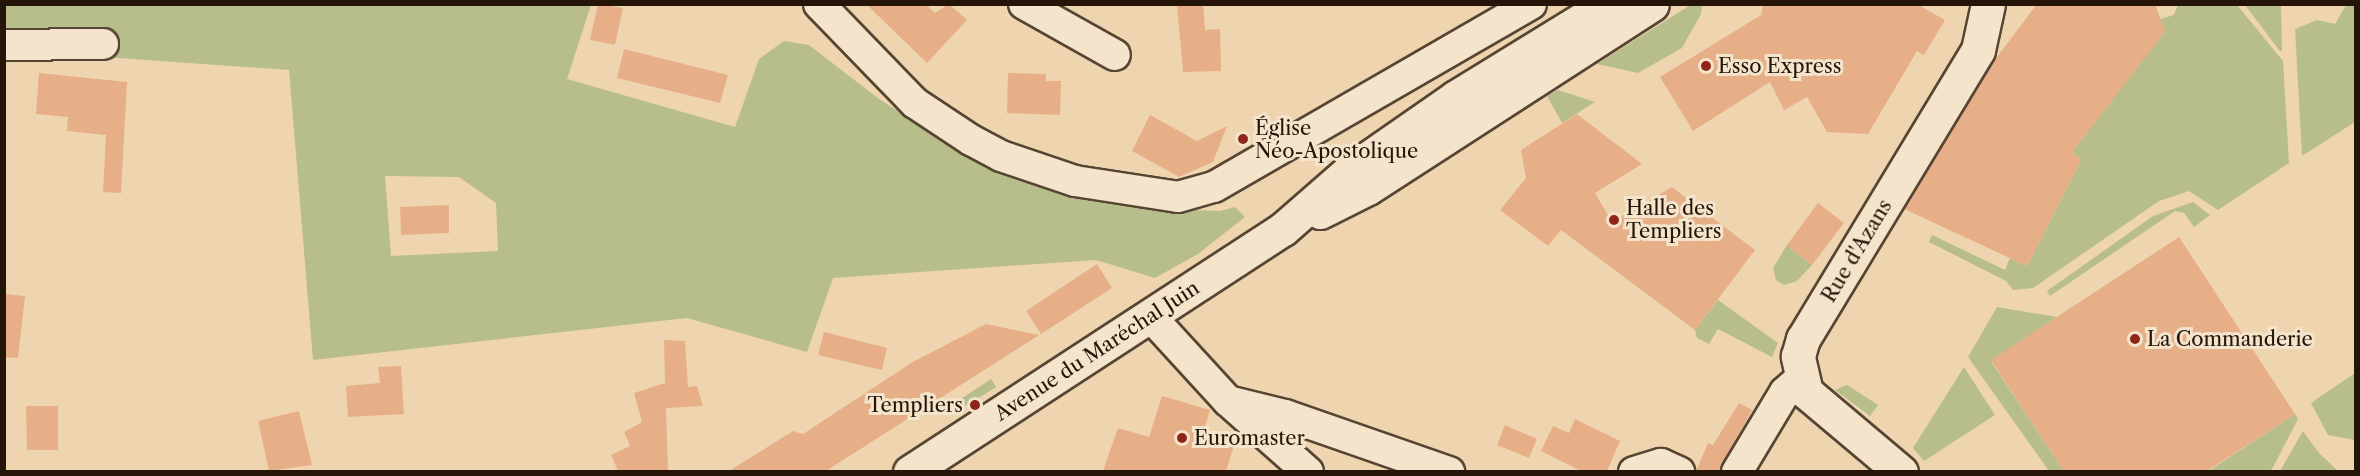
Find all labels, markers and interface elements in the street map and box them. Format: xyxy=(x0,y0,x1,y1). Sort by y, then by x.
place label: Esso Express xyxy=(1718,54,1841,78)
marker: Esso Express xyxy=(1699,59,1713,73)
place label: Église Néo-Apostolique xyxy=(1255,116,1418,163)
marker: Église Néo-Apostolique xyxy=(1236,132,1250,146)
street label: Rue d'Azans xyxy=(1817,195,1897,307)
place label: Halle des Templiers xyxy=(1626,196,1722,243)
marker: Halle des Templiers xyxy=(1607,213,1621,227)
street label: Avenue du Maréchal Juin xyxy=(990,276,1204,426)
place label: La Commanderie xyxy=(2147,327,2313,351)
marker: La Commanderie xyxy=(2128,332,2142,346)
place label: Templiers xyxy=(867,393,963,417)
marker: Templiers xyxy=(968,398,982,412)
place label: Euromaster xyxy=(1194,426,1305,450)
marker: Euromaster xyxy=(1175,431,1189,445)

